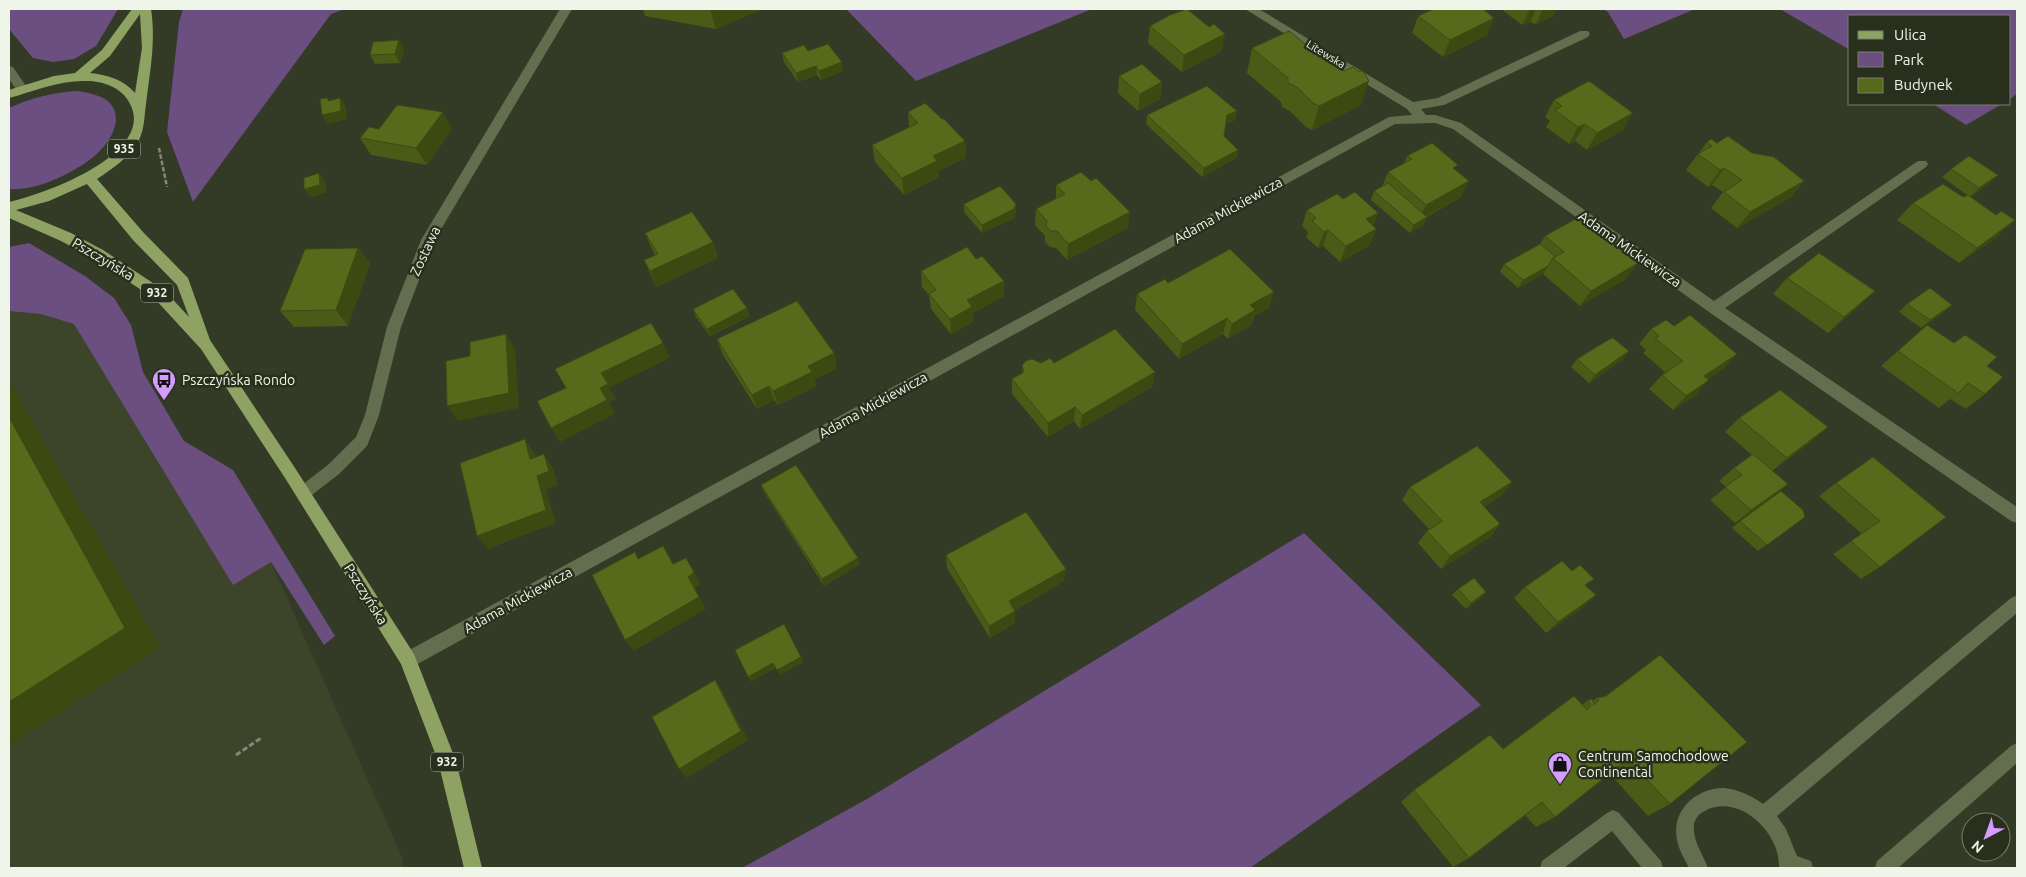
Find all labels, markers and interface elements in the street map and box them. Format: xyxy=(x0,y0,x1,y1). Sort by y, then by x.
legend xyxy=(1848,15,2011,105)
text: Ulica xyxy=(1894,26,1926,43)
street label: Litewska xyxy=(1304,38,1348,70)
text: Park xyxy=(1894,51,1924,68)
text: Budynek xyxy=(1894,76,1953,93)
road number: 935 xyxy=(108,140,140,158)
street label: Adama Mickiewicza xyxy=(1171,174,1285,246)
street label: Adama Mickiewicza xyxy=(1576,208,1684,290)
street label: Zostawa xyxy=(407,224,443,278)
street label: Pszczyńska xyxy=(69,234,137,284)
road number: 932 xyxy=(141,284,173,302)
bus stop icon: Pszczyńska Rondo xyxy=(151,367,177,401)
street label: Adama Mickiewicza xyxy=(816,369,930,441)
place label: Pszczyńska Rondo xyxy=(182,372,295,388)
street label: Pszczyńska xyxy=(341,561,391,627)
street label: Adama Mickiewicza xyxy=(461,564,575,636)
place label: Centrum Samochodowe Continental xyxy=(1578,748,1729,780)
shop icon: Centrum Samochodowe Continental xyxy=(1547,751,1573,785)
road number: 932 xyxy=(431,752,463,772)
north arrow xyxy=(1961,812,2011,862)
text: N xyxy=(1968,837,1987,856)

